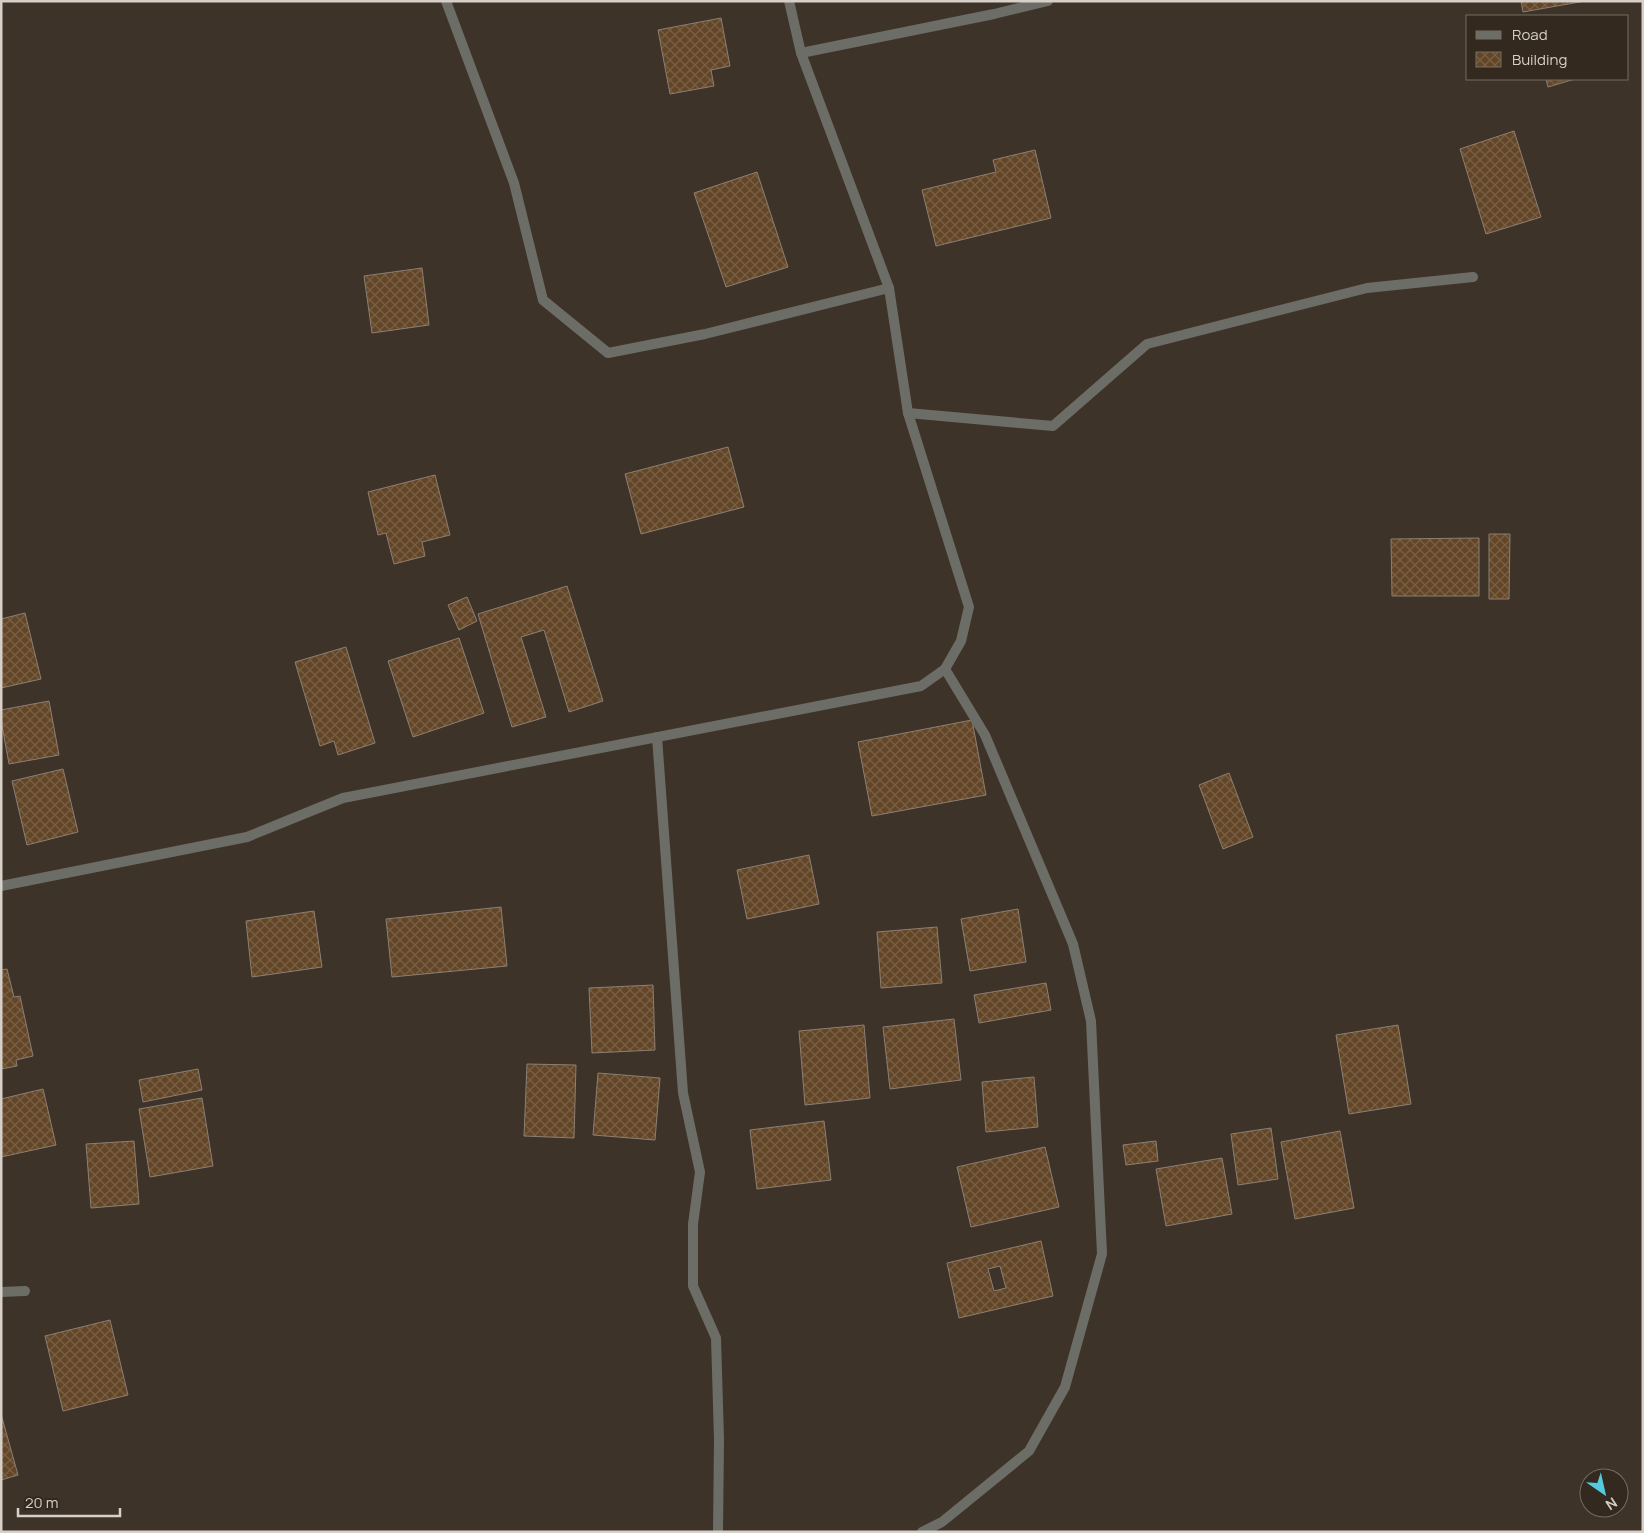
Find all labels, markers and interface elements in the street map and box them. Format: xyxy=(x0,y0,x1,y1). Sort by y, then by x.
legend xyxy=(1466,15,1629,80)
text: Road xyxy=(1512,24,1548,45)
text: Building xyxy=(1512,49,1567,70)
north arrow xyxy=(1579,1468,1629,1518)
scale bar xyxy=(18,1486,120,1518)
text: 20 m xyxy=(25,1492,58,1513)
text: N xyxy=(1602,1494,1621,1515)

